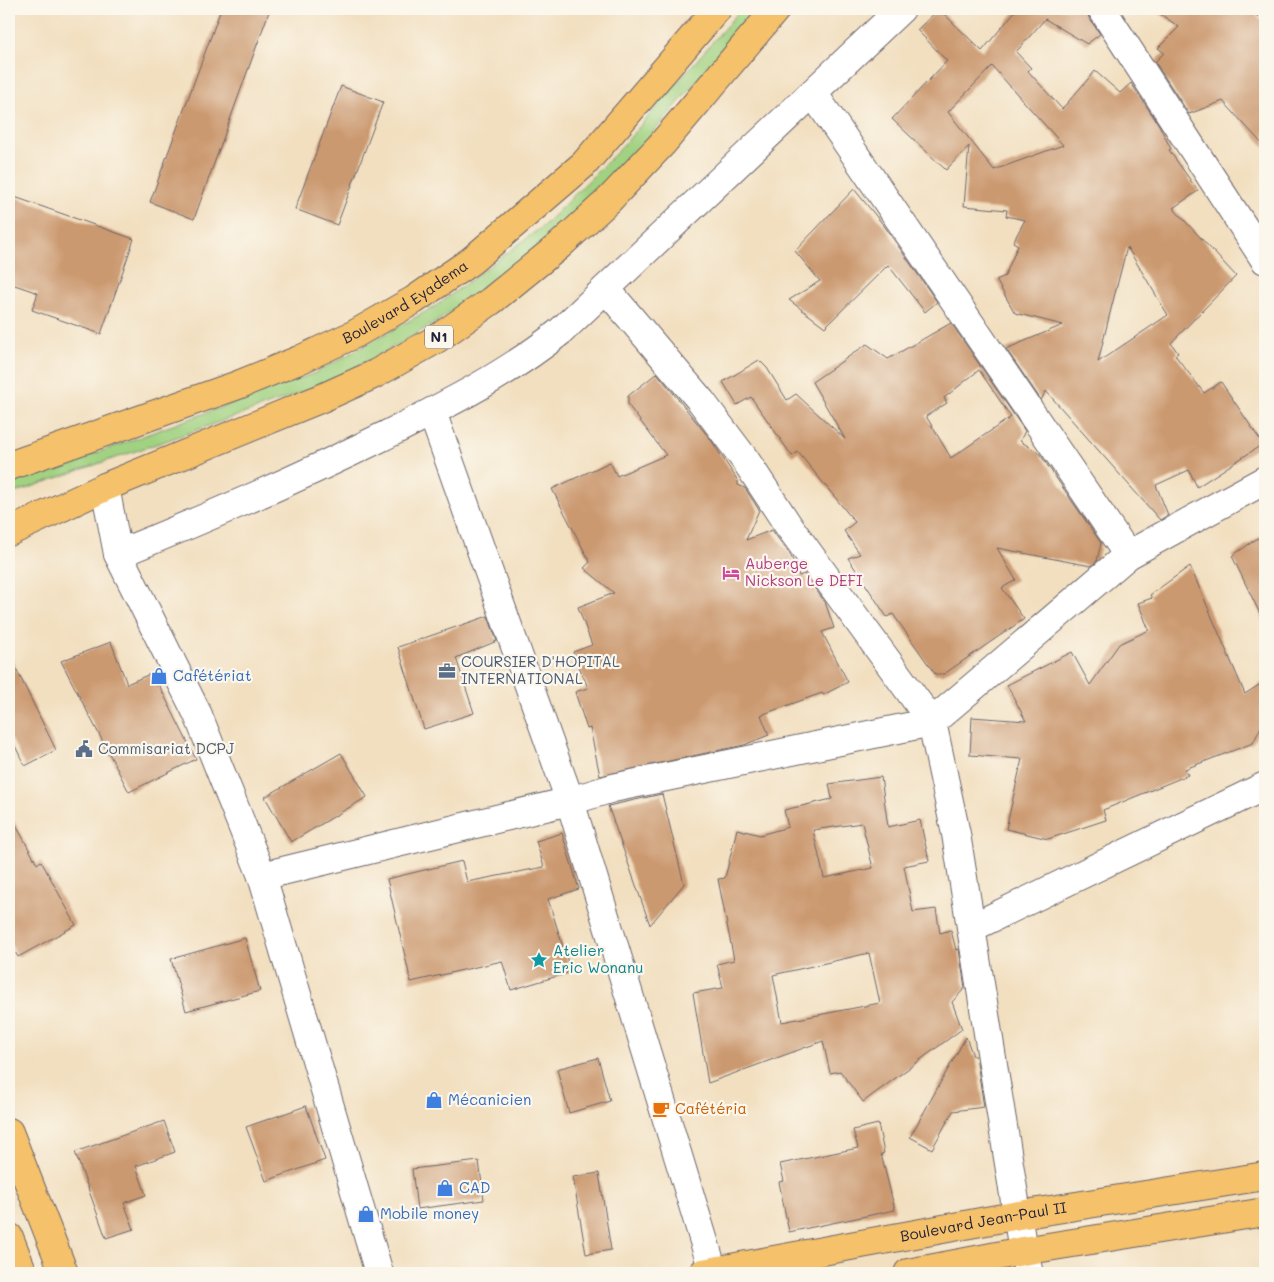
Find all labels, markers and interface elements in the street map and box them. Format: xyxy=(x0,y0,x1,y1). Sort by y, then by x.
street label: Boulevard Eyadema xyxy=(339,255,472,348)
road number: N1 xyxy=(425,326,453,348)
place label: Auberge Nickson Le DEFI xyxy=(745,553,863,590)
hotel icon: Auberge Nickson Le DEFI xyxy=(721,563,741,583)
place label: COURSIER D'HOPITAL INTERNATIONAL xyxy=(461,651,620,688)
office icon: COURSIER D'HOPITAL INTERNATIONAL xyxy=(437,661,457,681)
place label: Cafétériat xyxy=(173,665,252,685)
shop icon: Cafétériat xyxy=(149,666,169,686)
place label: Commisariat DCPJ xyxy=(98,738,235,758)
public building icon: Commisariat DCPJ xyxy=(74,739,94,759)
place label: Atelier Eric Wonanu xyxy=(553,940,644,977)
place icon: Atelier Eric Wonanu xyxy=(529,950,549,970)
place label: Mécanicien xyxy=(448,1089,531,1109)
shop icon: Mécanicien xyxy=(424,1090,444,1110)
place label: Cafétéria xyxy=(675,1098,747,1118)
cafe icon: Cafétéria xyxy=(651,1099,671,1119)
place label: CAD xyxy=(459,1177,490,1197)
shop icon: CAD xyxy=(435,1178,455,1198)
street label: Boulevard Jean-Paul II xyxy=(898,1197,1068,1246)
place label: Mobile money xyxy=(380,1203,479,1223)
shop icon: Mobile money xyxy=(356,1204,376,1224)

